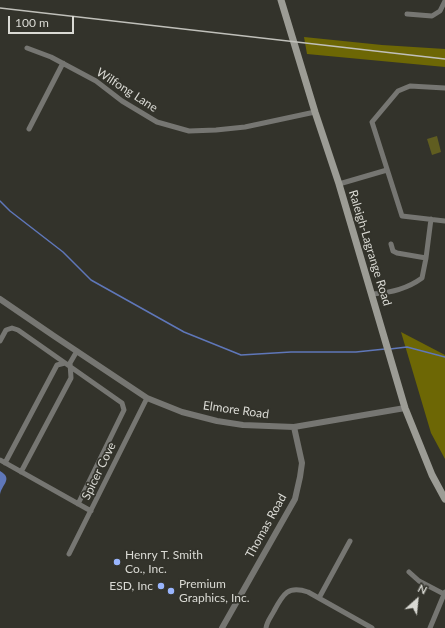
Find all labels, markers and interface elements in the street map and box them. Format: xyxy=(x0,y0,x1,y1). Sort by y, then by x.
scale bar xyxy=(10,8,76,34)
text: 100 m xyxy=(15,15,49,30)
street label: Wilfong Lane xyxy=(94,65,160,115)
street label: Raleigh-Lagrange Road xyxy=(346,188,394,308)
street label: Elmore Road xyxy=(202,398,270,422)
street label: Spicer Cove xyxy=(79,440,119,502)
street label: Thomas Road xyxy=(242,491,290,561)
place label: Henry T. Smith Co., Inc. xyxy=(125,548,203,576)
marker: Henry T. Smith Co., Inc. xyxy=(112,557,122,567)
place label: Premium Graphics, Inc. xyxy=(179,577,249,605)
place label: ESD, Inc xyxy=(109,579,153,593)
north arrow xyxy=(397,580,437,620)
marker: ESD, Inc xyxy=(156,581,166,591)
text: N xyxy=(416,581,429,597)
marker: Premium Graphics, Inc. xyxy=(166,586,176,596)

